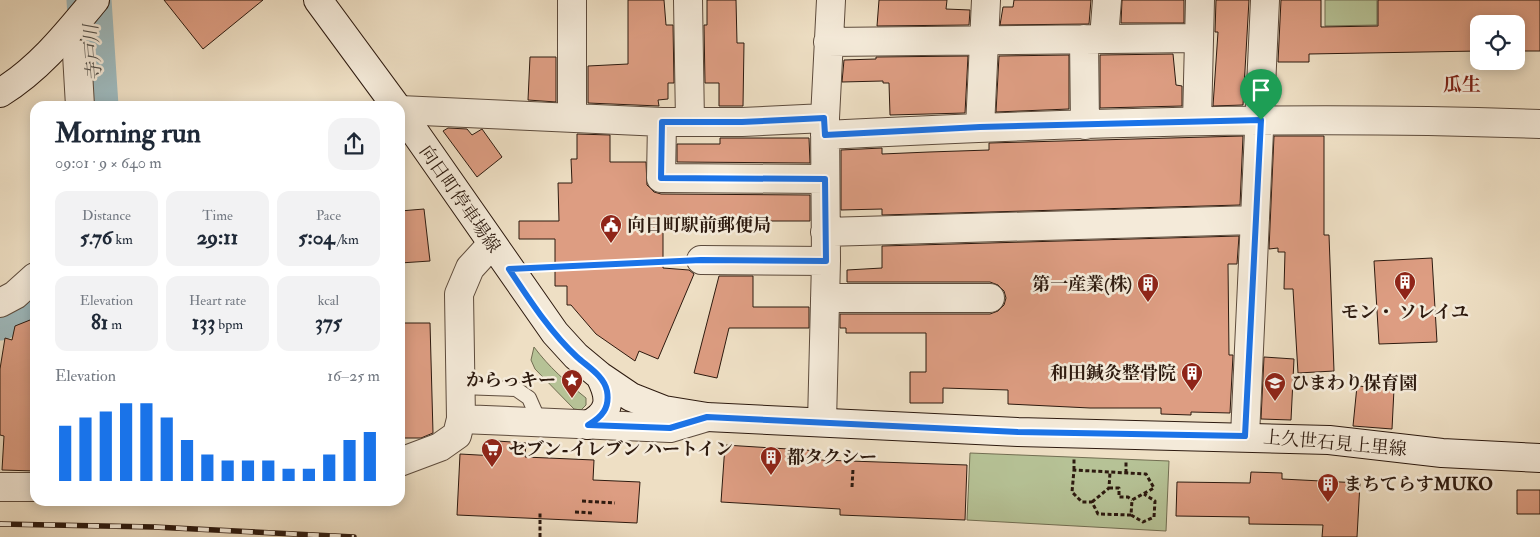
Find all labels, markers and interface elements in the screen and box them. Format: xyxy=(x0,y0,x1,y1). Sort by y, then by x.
map controls xyxy=(1470,15,1525,70)
button: locate xyxy=(1470,15,1525,70)
water label: 寺戸川 xyxy=(79,22,107,82)
pin xyxy=(1240,69,1282,120)
district label: 瓜生 xyxy=(1443,73,1481,97)
icon: arrive xyxy=(1247,76,1275,104)
text: Morning run xyxy=(55,116,201,151)
button: share xyxy=(328,118,380,170)
street label: 向日町停車場線 xyxy=(414,141,505,257)
text: 09:01 · 9 × 640 m xyxy=(55,153,162,173)
text: Distance xyxy=(82,207,131,224)
text: Time xyxy=(202,207,233,224)
text: Pace xyxy=(316,207,341,224)
public building icon: 向日町駅前郵便局 xyxy=(599,213,623,244)
place label: 向日町駅前郵便局 xyxy=(627,214,771,237)
text: 5.76 xyxy=(80,224,112,251)
text: 29:11 xyxy=(197,224,238,251)
text: 5:04 xyxy=(298,224,335,251)
text: km xyxy=(112,231,133,248)
text: /km xyxy=(335,231,359,248)
building icon: モン・ ソレイユ xyxy=(1393,270,1417,301)
building icon: 第一産業(株) xyxy=(1136,272,1160,303)
place label: 第一産業(株) xyxy=(1032,273,1132,296)
text: Elevation xyxy=(80,292,133,309)
text: Heart rate xyxy=(189,292,246,309)
text: kcal xyxy=(318,292,339,309)
place label: モン・ ソレイユ xyxy=(1341,301,1469,324)
text: 81 xyxy=(91,309,108,336)
text: 133 xyxy=(192,309,215,336)
text: 375 xyxy=(315,309,342,336)
text: m xyxy=(108,316,122,333)
text: bpm xyxy=(215,316,243,333)
building icon: 和田鍼灸整骨院 xyxy=(1180,361,1204,392)
place label: 和田鍼灸整骨院 xyxy=(1050,362,1176,385)
text: Elevation xyxy=(55,366,116,386)
text: 16–25 m xyxy=(327,366,380,386)
place icon: からっキー xyxy=(560,368,584,399)
place label: からっキー xyxy=(466,369,556,392)
school or university icon: ひまわり保育園 xyxy=(1263,371,1287,402)
place label: ひまわり保育園 xyxy=(1291,372,1417,395)
street label: 上久世石見上里線 xyxy=(1262,426,1408,461)
supermarket icon: セブン-イレブン ハートイン xyxy=(480,437,504,468)
place label: セブン-イレブン ハートイン xyxy=(508,438,733,461)
building icon: 都タクシー xyxy=(759,445,783,476)
place label: 都タクシー xyxy=(787,446,877,469)
building icon: まちてらすMUKO xyxy=(1316,472,1340,503)
place label: まちてらすMUKO xyxy=(1344,473,1493,496)

